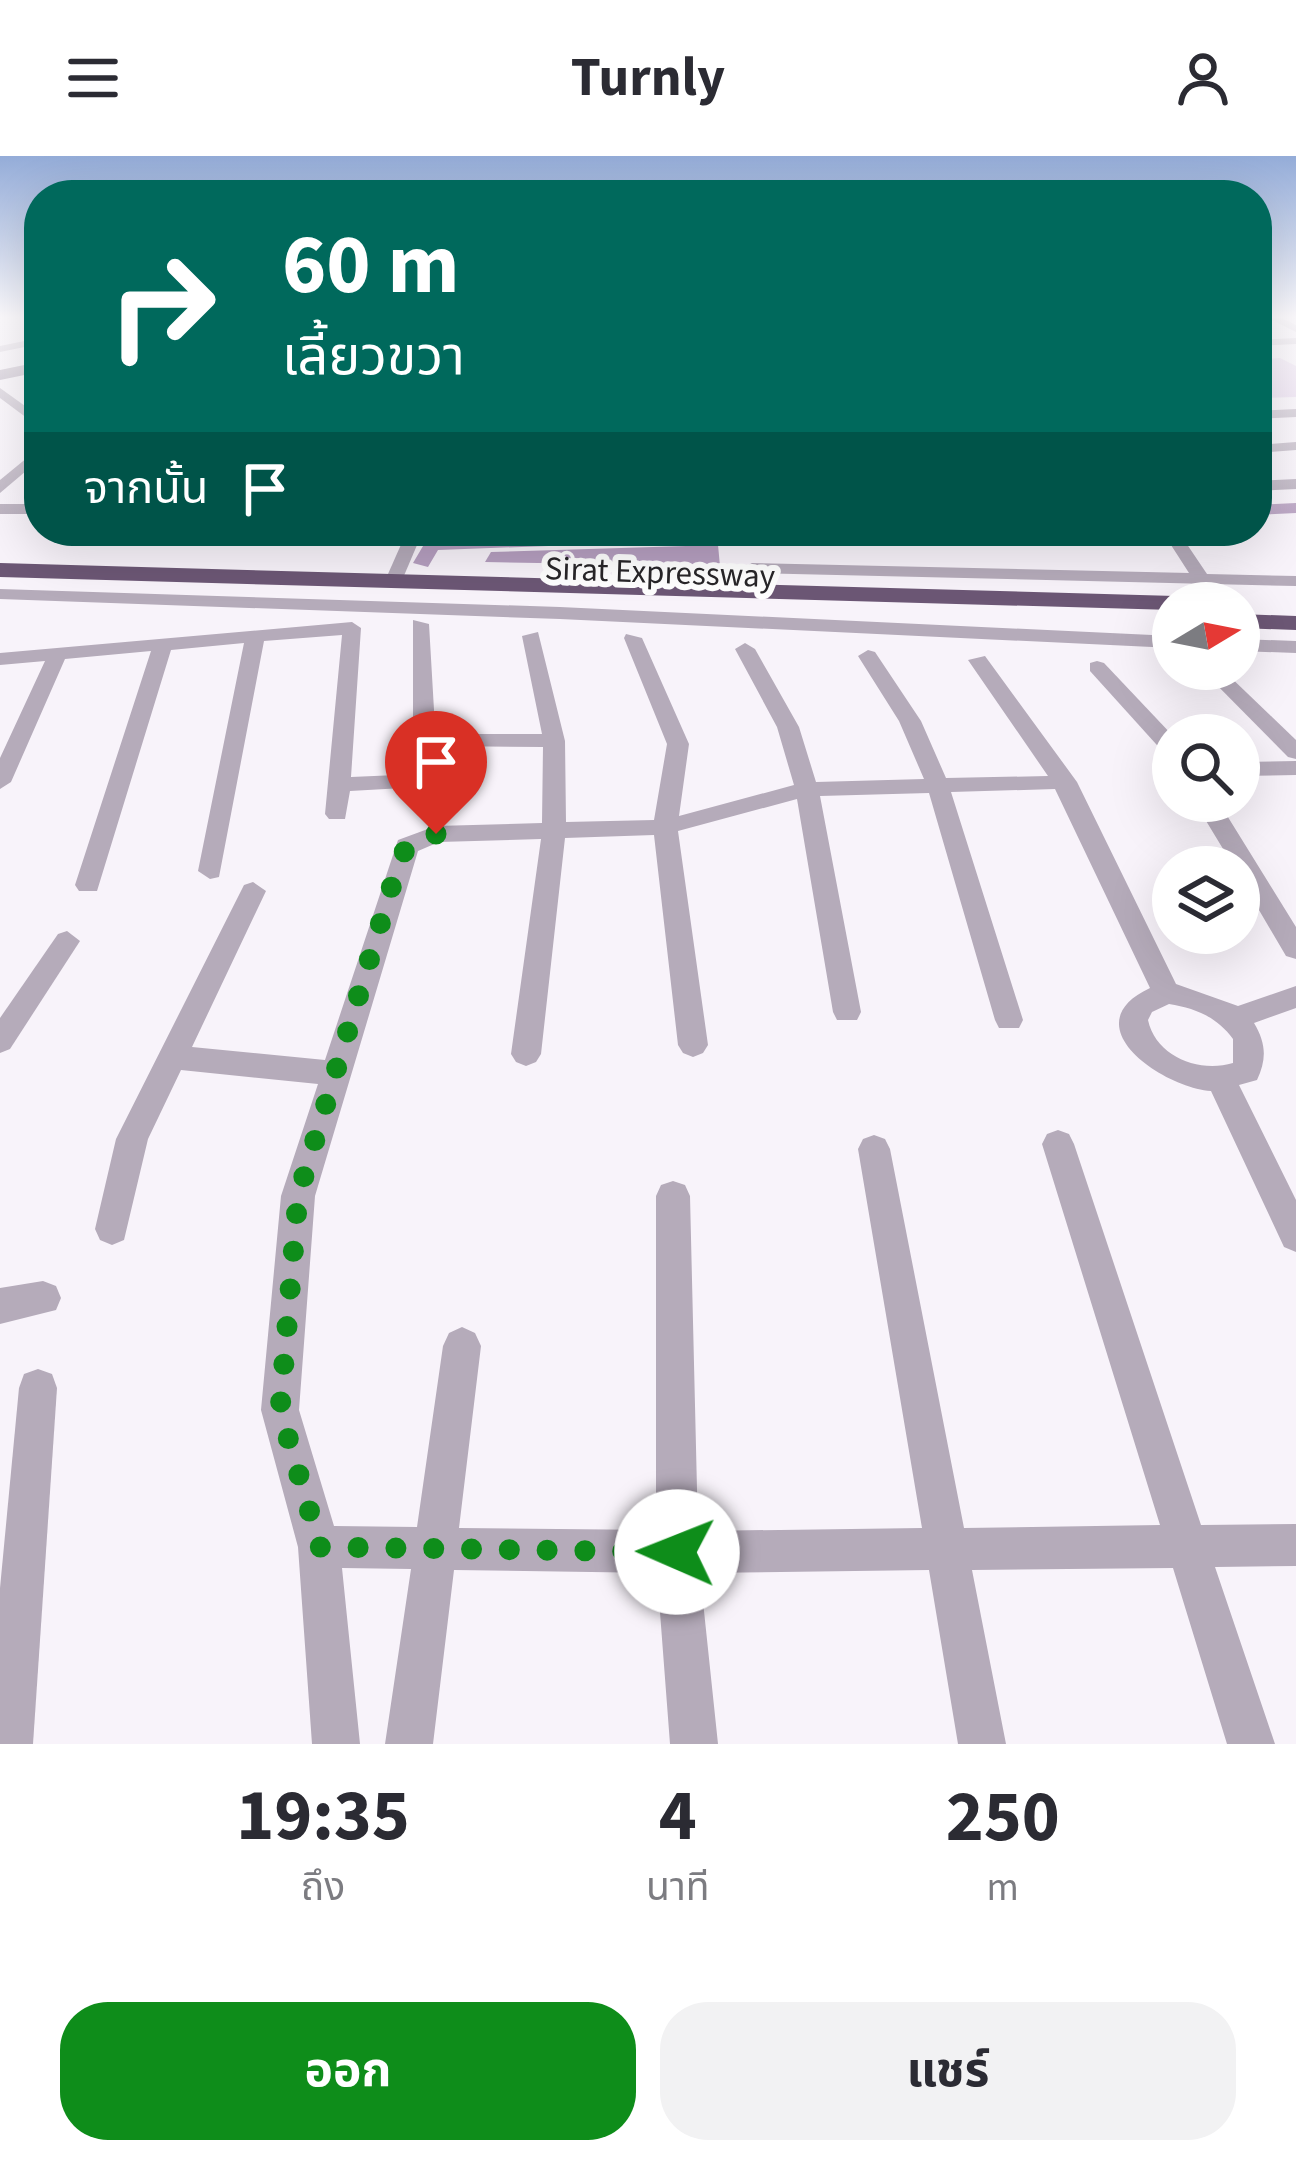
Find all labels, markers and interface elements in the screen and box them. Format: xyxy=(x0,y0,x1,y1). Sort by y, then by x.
text: Turnly xyxy=(571,40,725,117)
icon: menu xyxy=(60,45,126,111)
icon: person xyxy=(1170,45,1236,111)
text: 60 m xyxy=(282,206,460,326)
icon: right xyxy=(84,228,240,384)
text: เลี้ยวขวา xyxy=(282,319,465,396)
icon: arrive xyxy=(232,456,298,522)
text: จากนั้น xyxy=(84,457,208,521)
street label: Sirat Expressway xyxy=(544,545,776,600)
north arrow xyxy=(1152,582,1260,690)
map controls xyxy=(1152,582,1260,954)
pin xyxy=(385,711,487,834)
button: search xyxy=(1152,714,1260,822)
icon: arrive xyxy=(403,729,469,795)
button: layers xyxy=(1152,846,1260,954)
position arrow xyxy=(614,1489,740,1615)
text: 19:35 xyxy=(236,1765,410,1868)
text: 4 xyxy=(659,1765,697,1868)
text: 250 xyxy=(946,1766,1060,1869)
text: ถึง xyxy=(301,1860,345,1916)
text: นาที xyxy=(646,1860,710,1916)
text: m xyxy=(987,1860,1019,1916)
button: ออก xyxy=(60,2002,636,2140)
button: แชร์ xyxy=(660,2002,1236,2140)

